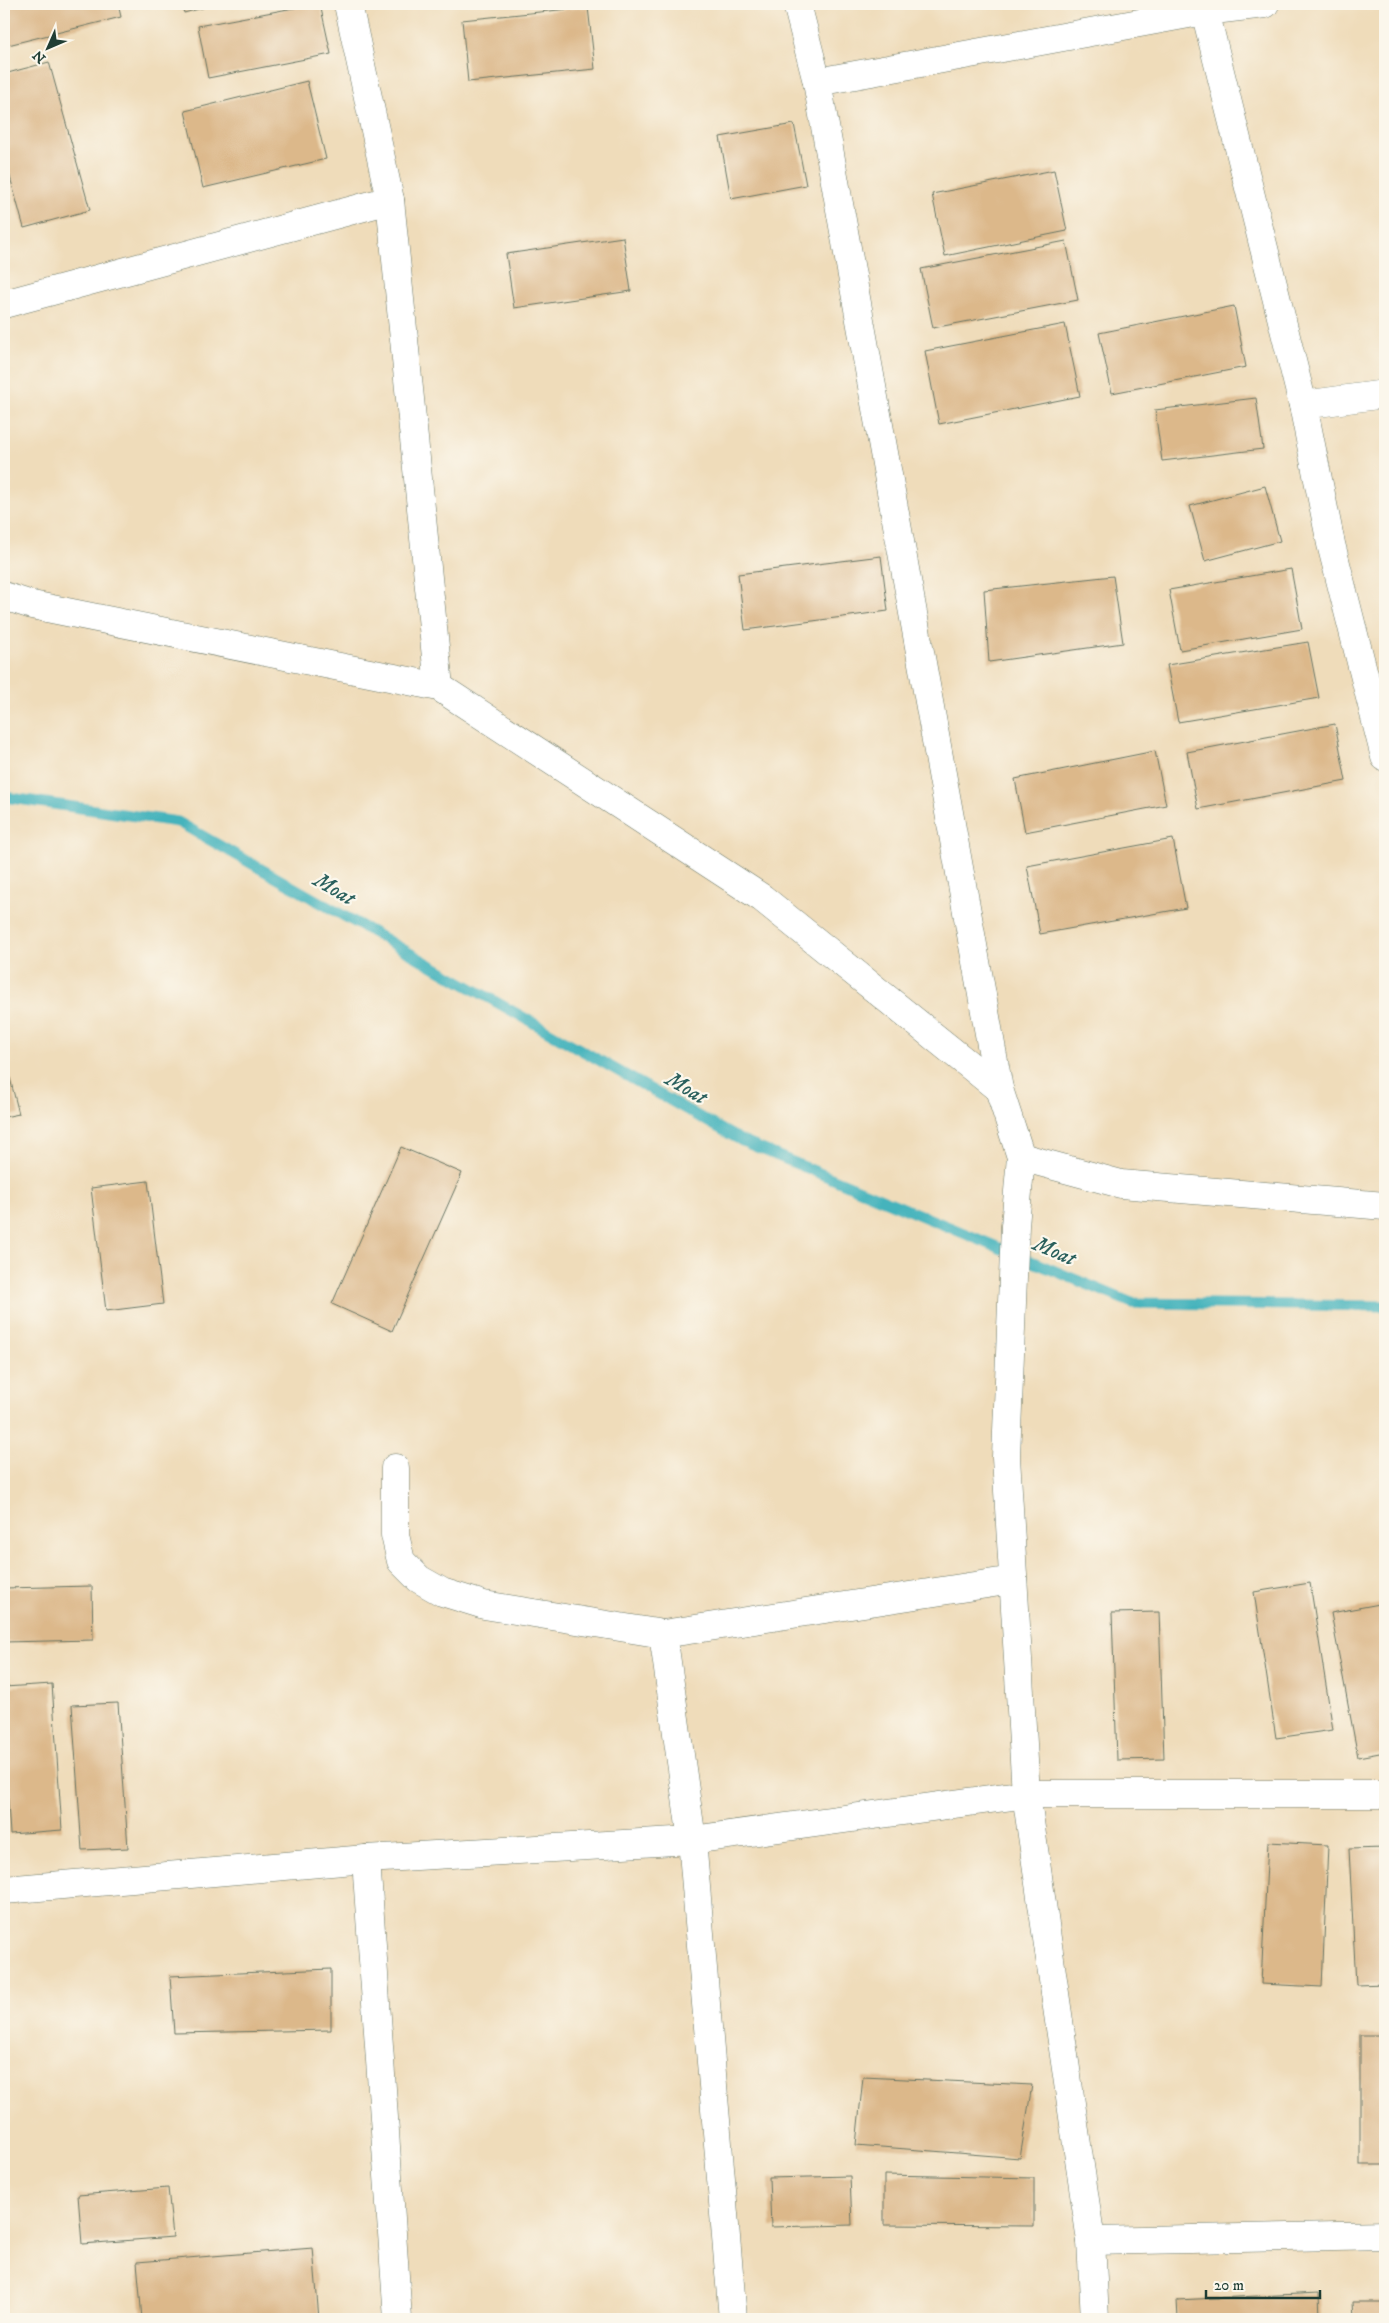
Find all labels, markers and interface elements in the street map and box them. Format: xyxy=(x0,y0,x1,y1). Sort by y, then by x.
north arrow xyxy=(22,22,72,72)
text: N xyxy=(29,46,50,67)
water label: Moat xyxy=(307,866,361,913)
water label: Moat xyxy=(659,1065,713,1112)
water label: Moat xyxy=(1027,1230,1081,1273)
scale bar xyxy=(1206,2268,1320,2300)
text: 20 m xyxy=(1214,2276,1244,2295)

